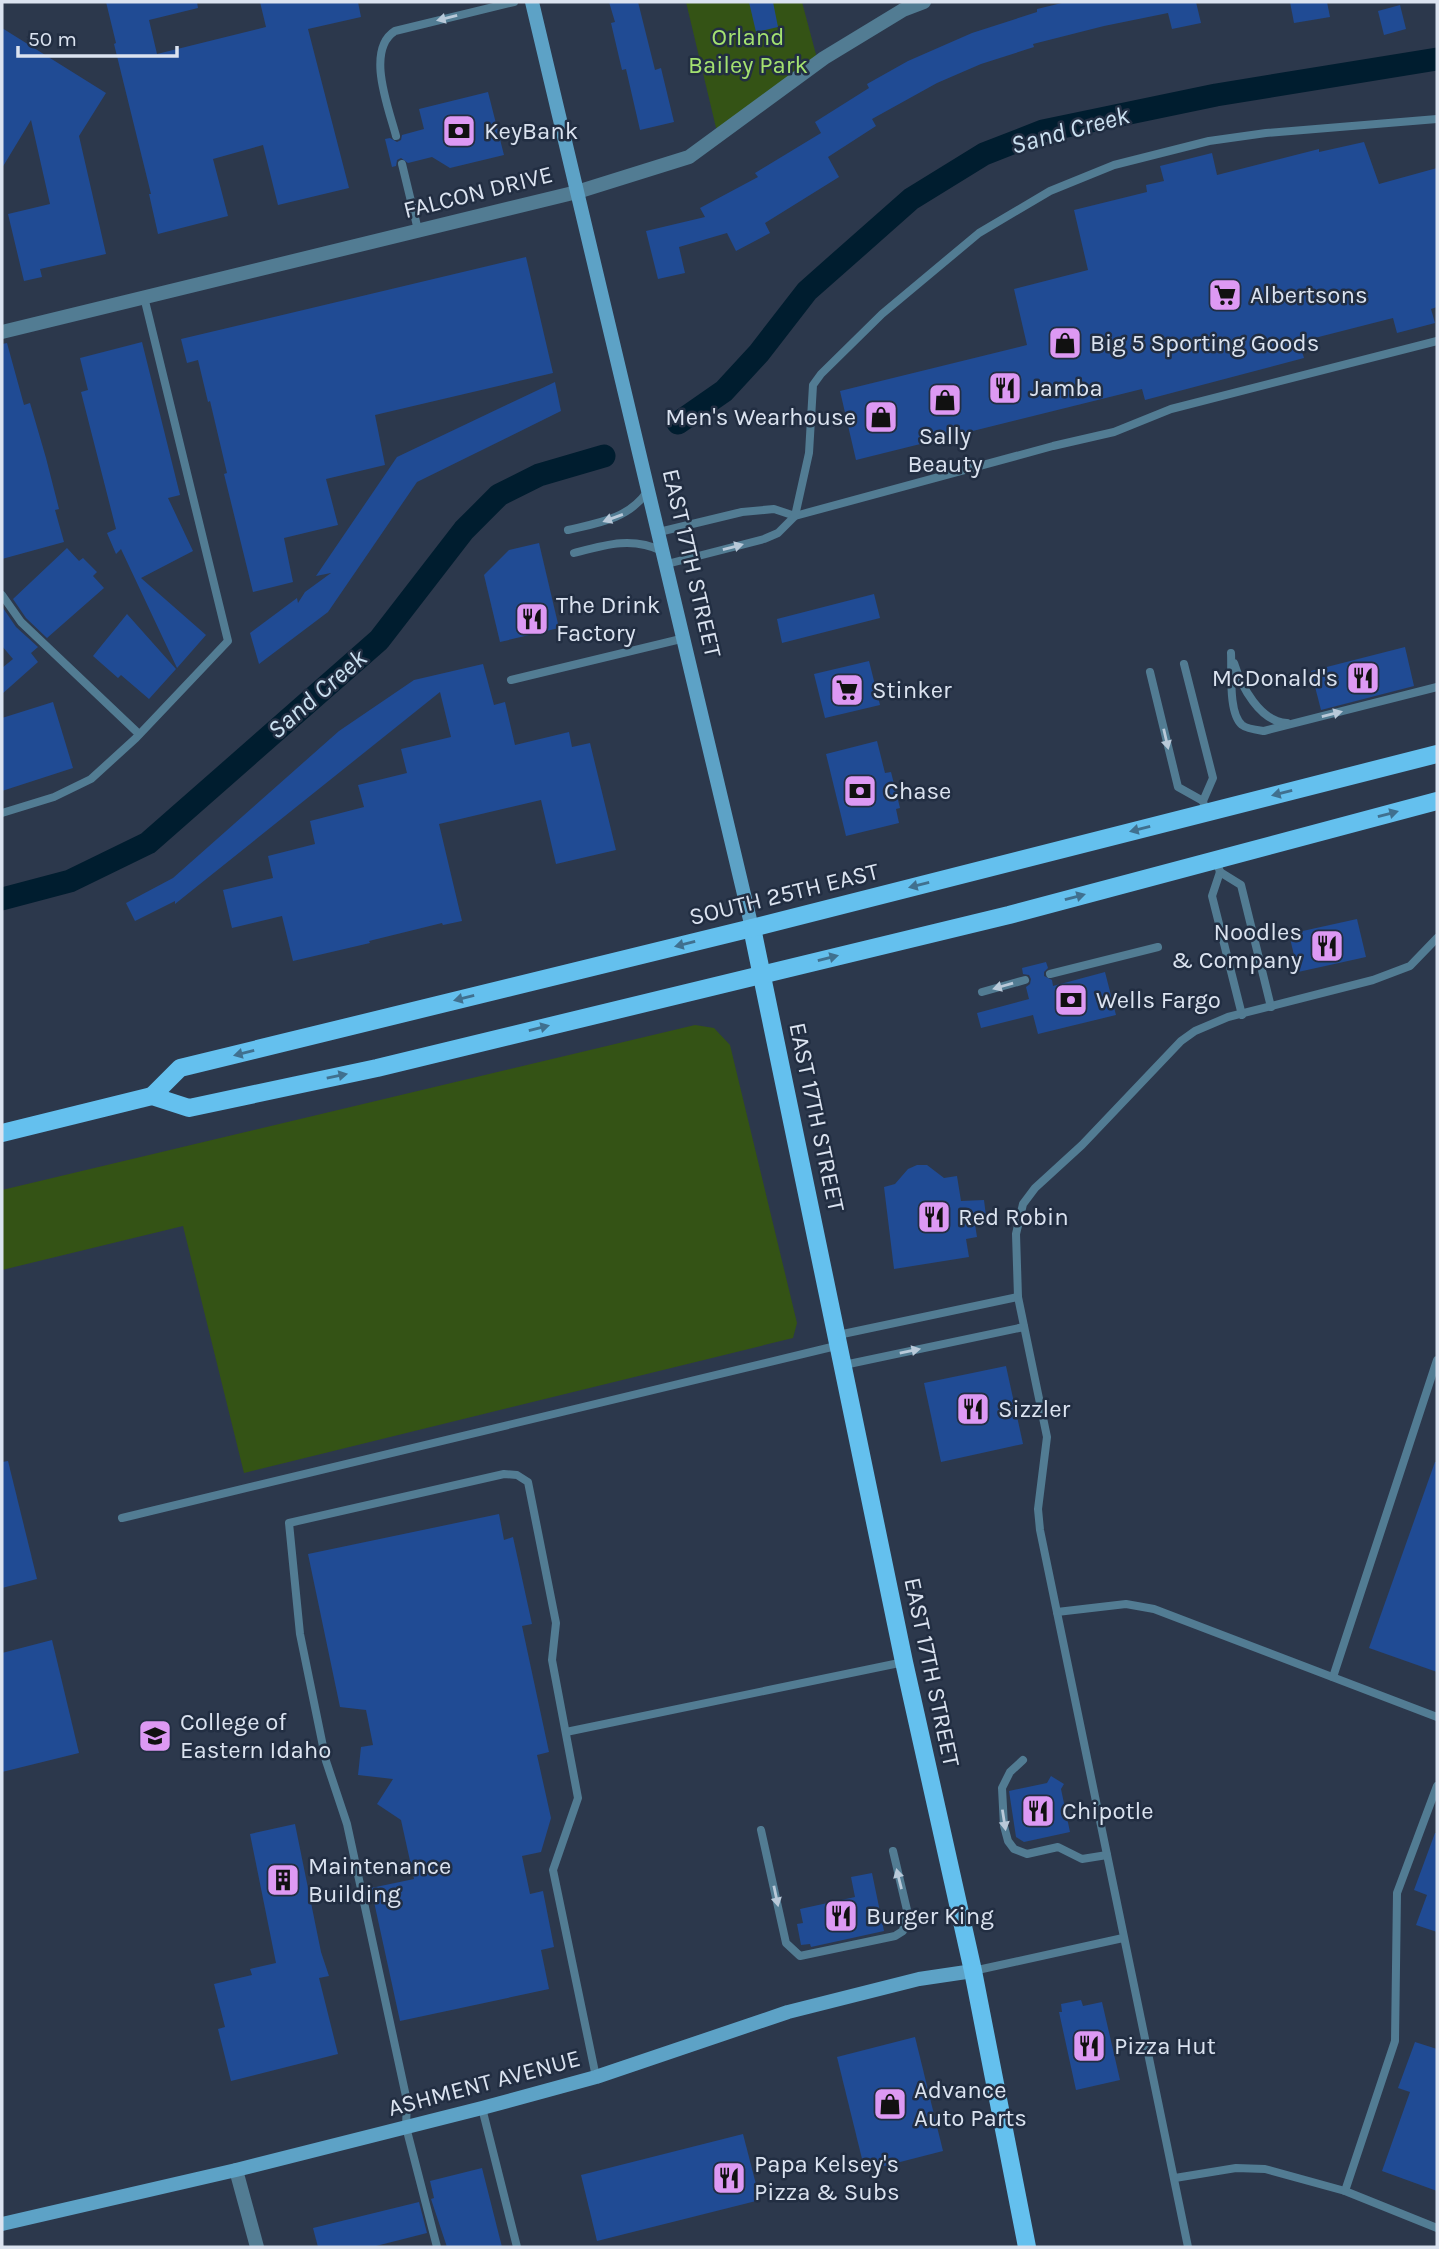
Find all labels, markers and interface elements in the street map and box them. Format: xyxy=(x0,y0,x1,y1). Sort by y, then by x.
one-way arrow xyxy=(436,13,458,24)
scale bar xyxy=(18,14,177,58)
park label: Orland Bailey Park xyxy=(688,23,808,79)
text: 50 m xyxy=(28,27,77,51)
water label: Sand Creek xyxy=(1007,99,1133,161)
bank icon: KeyBank xyxy=(440,112,478,150)
place label: KeyBank xyxy=(484,117,578,145)
street label: FALCON DRIVE xyxy=(400,160,556,224)
supermarket icon: Albertsons xyxy=(1206,276,1244,314)
place label: Albertsons xyxy=(1250,281,1368,309)
shop icon: Big 5 Sporting Goods xyxy=(1046,324,1084,362)
place label: Big 5 Sporting Goods xyxy=(1090,329,1319,357)
restaurant icon: Jamba xyxy=(986,369,1024,407)
place label: Jamba xyxy=(1030,374,1103,402)
shop icon: Sally Beauty xyxy=(926,381,964,419)
shop icon: Men's Wearhouse xyxy=(862,398,900,436)
place label: Men's Wearhouse xyxy=(665,403,856,431)
place label: Sally Beauty xyxy=(907,422,983,478)
street label: EAST 17TH STREET xyxy=(657,466,727,660)
one-way arrow xyxy=(603,512,624,523)
one-way arrow xyxy=(722,541,744,552)
place label: The Drink Factory xyxy=(556,591,660,647)
restaurant icon: The Drink Factory xyxy=(513,600,551,638)
water label: Sand Creek xyxy=(261,642,374,746)
restaurant icon: McDonald's xyxy=(1344,659,1382,697)
place label: McDonald's xyxy=(1212,664,1338,692)
supermarket icon: Stinker xyxy=(828,671,866,709)
place label: Stinker xyxy=(872,676,952,704)
one-way arrow xyxy=(1321,708,1343,719)
one-way arrow xyxy=(1161,728,1172,750)
bank icon: Chase xyxy=(841,772,879,810)
place label: Chase xyxy=(884,777,951,805)
one-way arrow xyxy=(1271,788,1293,799)
one-way arrow xyxy=(1378,808,1399,818)
one-way arrow xyxy=(1129,824,1151,835)
street label: SOUTH 25TH EAST xyxy=(686,857,882,931)
one-way arrow xyxy=(908,880,930,891)
one-way arrow xyxy=(1064,891,1086,902)
place label: Noodles & Company xyxy=(1171,918,1302,974)
restaurant icon: Noodles & Company xyxy=(1308,927,1346,965)
one-way arrow xyxy=(674,939,696,950)
one-way arrow xyxy=(817,952,839,963)
bank icon: Wells Fargo xyxy=(1052,981,1090,1019)
one-way arrow xyxy=(993,982,1014,992)
place label: Wells Fargo xyxy=(1096,986,1221,1014)
one-way arrow xyxy=(453,993,475,1004)
street label: EAST 17TH STREET xyxy=(783,1020,851,1214)
one-way arrow xyxy=(528,1023,550,1034)
one-way arrow xyxy=(232,1047,254,1058)
one-way arrow xyxy=(326,1071,348,1082)
restaurant icon: Red Robin xyxy=(915,1198,953,1236)
place label: Red Robin xyxy=(958,1203,1069,1231)
one-way arrow xyxy=(899,1345,921,1356)
restaurant icon: Sizzler xyxy=(954,1390,992,1428)
place label: Sizzler xyxy=(998,1395,1070,1423)
street label: EAST 17TH STREET xyxy=(898,1575,966,1769)
place label: College of Eastern Idaho xyxy=(180,1708,331,1764)
school or university icon: College of Eastern Idaho xyxy=(136,1717,174,1755)
restaurant icon: Chipotle xyxy=(1019,1792,1057,1830)
place label: Chipotle xyxy=(1062,1797,1154,1825)
one-way arrow xyxy=(999,1809,1010,1831)
place label: Maintenance Building xyxy=(308,1852,451,1908)
building icon: Maintenance Building xyxy=(264,1861,302,1899)
one-way arrow xyxy=(893,1867,904,1889)
one-way arrow xyxy=(771,1885,782,1907)
restaurant icon: Burger King xyxy=(822,1897,860,1935)
place label: Burger King xyxy=(866,1902,994,1930)
restaurant icon: Pizza Hut xyxy=(1070,2027,1108,2065)
place label: Pizza Hut xyxy=(1114,2032,1216,2060)
street label: ASHMENT AVENUE xyxy=(385,2044,583,2122)
place label: Advance Auto Parts xyxy=(914,2076,1027,2132)
shop icon: Advance Auto Parts xyxy=(871,2085,909,2123)
place label: Papa Kelsey's Pizza & Subs xyxy=(754,2150,900,2206)
restaurant icon: Papa Kelsey's Pizza & Subs xyxy=(710,2159,748,2197)

